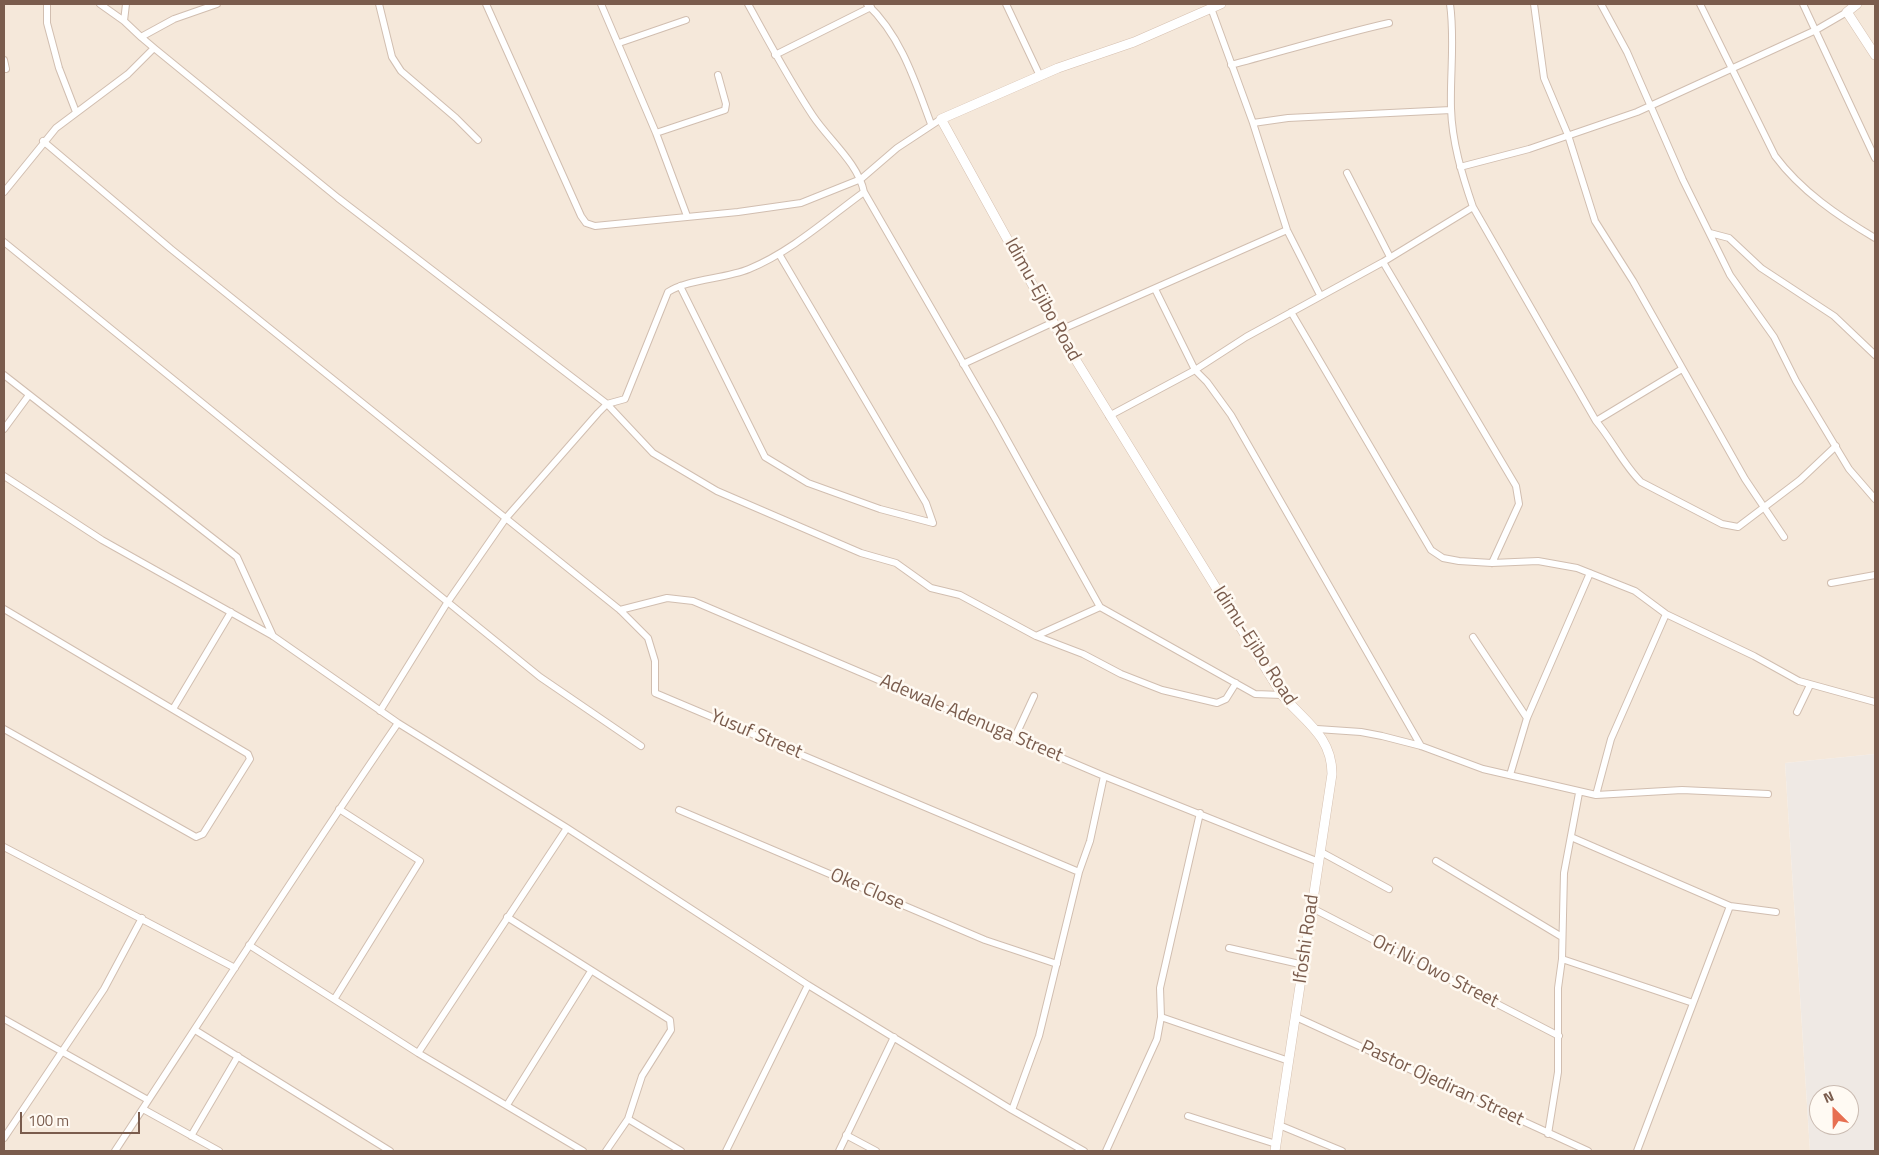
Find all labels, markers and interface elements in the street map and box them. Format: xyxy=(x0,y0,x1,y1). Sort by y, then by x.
street label: Idimu-Ejibo Road xyxy=(999,234,1085,366)
street label: Idimu-Ejibo Road xyxy=(1207,582,1301,710)
street label: Adewale Adenuga Street xyxy=(876,670,1066,768)
street label: Yusuf Street xyxy=(707,705,805,765)
street label: Oke Close xyxy=(826,864,908,916)
street label: Ifoshi Road xyxy=(1289,893,1325,985)
street label: Ori Ni Owo Street xyxy=(1368,930,1502,1014)
street label: Pastor Ojediran Street xyxy=(1357,1036,1527,1132)
north arrow xyxy=(1809,1085,1859,1135)
text: N xyxy=(1820,1085,1837,1108)
scale bar xyxy=(22,1102,142,1134)
text: 100 m xyxy=(28,1109,69,1132)

